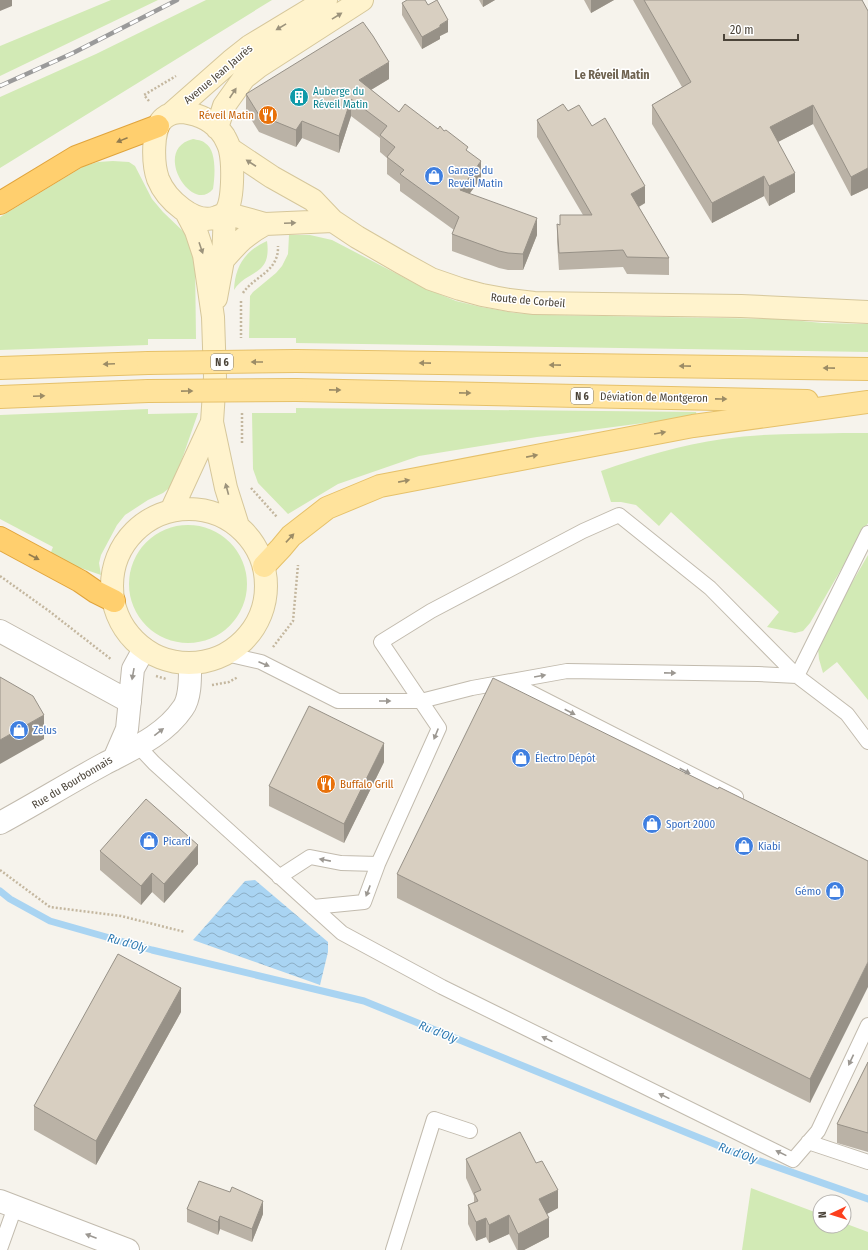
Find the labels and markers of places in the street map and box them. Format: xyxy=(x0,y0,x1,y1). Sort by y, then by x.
place label: Auberge du Réveil Matin xyxy=(313,85,368,111)
building icon: Auberge du Réveil Matin xyxy=(288,86,310,108)
restaurant icon: Réveil Matin xyxy=(257,104,279,126)
place label: Réveil Matin xyxy=(199,109,254,122)
place label: Garage du Reveil Matin xyxy=(448,164,503,190)
shop icon: Garage du Reveil Matin xyxy=(423,165,445,187)
shop icon: Zelus xyxy=(8,719,30,741)
place label: Zelus xyxy=(33,724,57,737)
shop icon: Électro Dépôt xyxy=(510,747,532,769)
place label: Électro Dépôt xyxy=(535,751,596,765)
restaurant icon: Buffalo Grill xyxy=(315,773,337,795)
place label: Buffalo Grill xyxy=(340,778,394,791)
shop icon: Sport 2000 xyxy=(641,813,663,835)
place label: Sport 2000 xyxy=(666,818,715,831)
shop icon: Picard xyxy=(138,830,160,852)
place label: Picard xyxy=(163,835,191,848)
shop icon: Kiabi xyxy=(733,835,755,857)
place label: Kiabi xyxy=(758,840,781,853)
shop icon: Gémo xyxy=(824,880,846,902)
place label: Gémo xyxy=(795,885,821,898)

